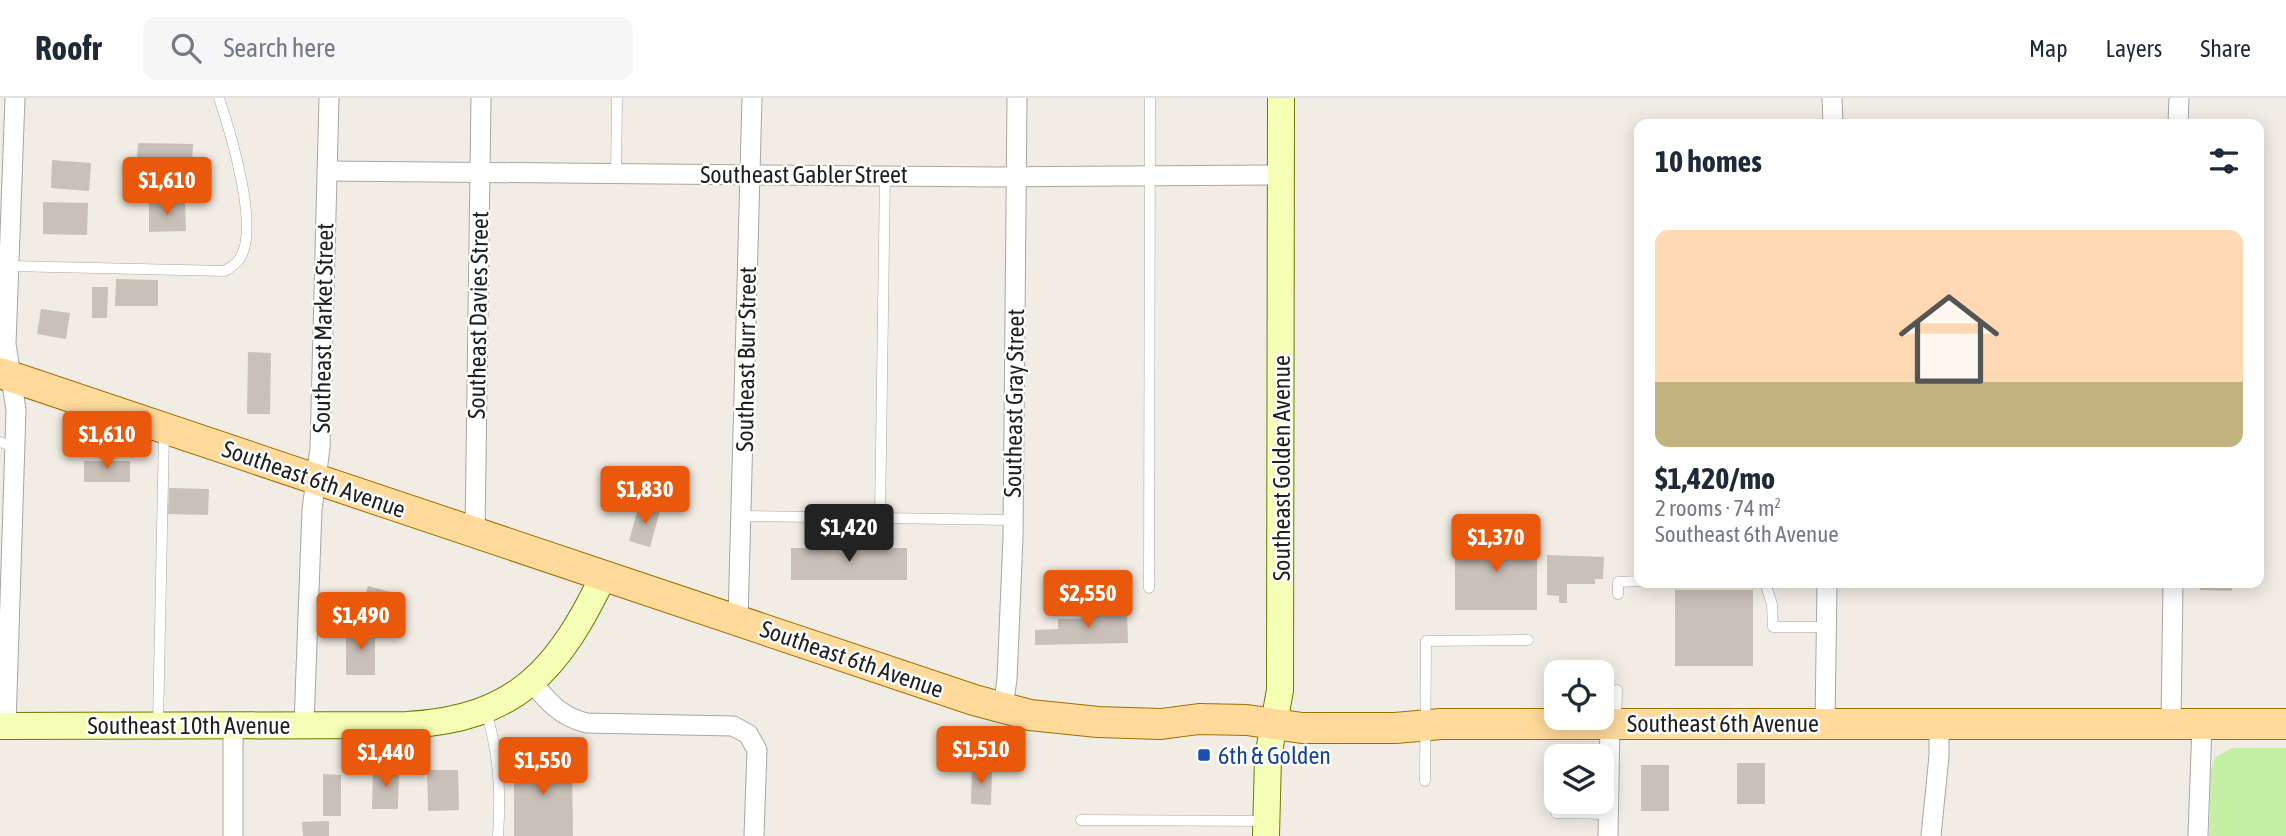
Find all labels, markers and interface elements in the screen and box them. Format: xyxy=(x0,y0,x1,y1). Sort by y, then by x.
search box xyxy=(143,17,633,80)
text: Roofr xyxy=(35,29,101,67)
icon: search xyxy=(167,29,205,67)
text: Search here xyxy=(223,33,336,63)
text: Map xyxy=(2029,35,2068,62)
text: Layers xyxy=(2106,35,2162,62)
text: Share xyxy=(2200,35,2251,62)
icon: filters xyxy=(2205,142,2243,180)
text: 10 homes xyxy=(1655,144,1762,178)
pin: $1,610 xyxy=(110,158,224,217)
street label: Southeast Gabler Street xyxy=(700,161,908,188)
text: $1,610 xyxy=(139,167,196,193)
street label: Southeast Davies Street xyxy=(463,211,493,419)
street label: Southeast Market Street xyxy=(308,223,338,433)
street label: Southeast Burr Street xyxy=(731,266,761,452)
icon: home xyxy=(1886,276,2012,402)
street label: Southeast Gray Street xyxy=(999,308,1029,497)
street label: Southeast Golden Avenue xyxy=(1268,355,1295,581)
pin: $1,610 xyxy=(50,412,164,471)
text: $1,610 xyxy=(79,421,136,447)
street label: Southeast 6th Avenue xyxy=(219,435,409,523)
text: $1,420/mo xyxy=(1655,461,1775,495)
pin: $1,830 xyxy=(588,466,702,526)
text: $1,830 xyxy=(617,476,674,502)
text: 2 rooms · 74 m² xyxy=(1655,495,1781,521)
pin: $1,420 xyxy=(792,504,906,564)
text: $1,420 xyxy=(821,514,878,540)
pin: $1,370 xyxy=(1439,514,1553,574)
text: Southeast 6th Avenue xyxy=(1655,521,1839,547)
text: $1,370 xyxy=(1468,524,1525,550)
pin: $2,550 xyxy=(1031,570,1145,630)
text: $2,550 xyxy=(1060,580,1117,606)
pin: $1,490 xyxy=(304,592,418,652)
text: $1,490 xyxy=(333,602,390,628)
street label: Southeast 6th Avenue xyxy=(757,615,947,703)
map controls xyxy=(1544,660,1614,814)
button: locate xyxy=(1544,660,1614,730)
street label: Southeast 6th Avenue xyxy=(1627,710,1819,737)
street label: Southeast 10th Avenue xyxy=(87,712,291,739)
pin: $1,510 xyxy=(924,726,1038,786)
pin: $1,440 xyxy=(329,730,443,789)
text: $1,510 xyxy=(953,736,1010,762)
pin: $1,550 xyxy=(486,738,600,797)
text: $1,440 xyxy=(358,739,415,765)
place label: 6th & Golden xyxy=(1218,742,1331,769)
button: layers xyxy=(1544,744,1614,814)
text: $1,550 xyxy=(515,747,572,773)
marker: 6th & Golden xyxy=(1196,747,1212,763)

